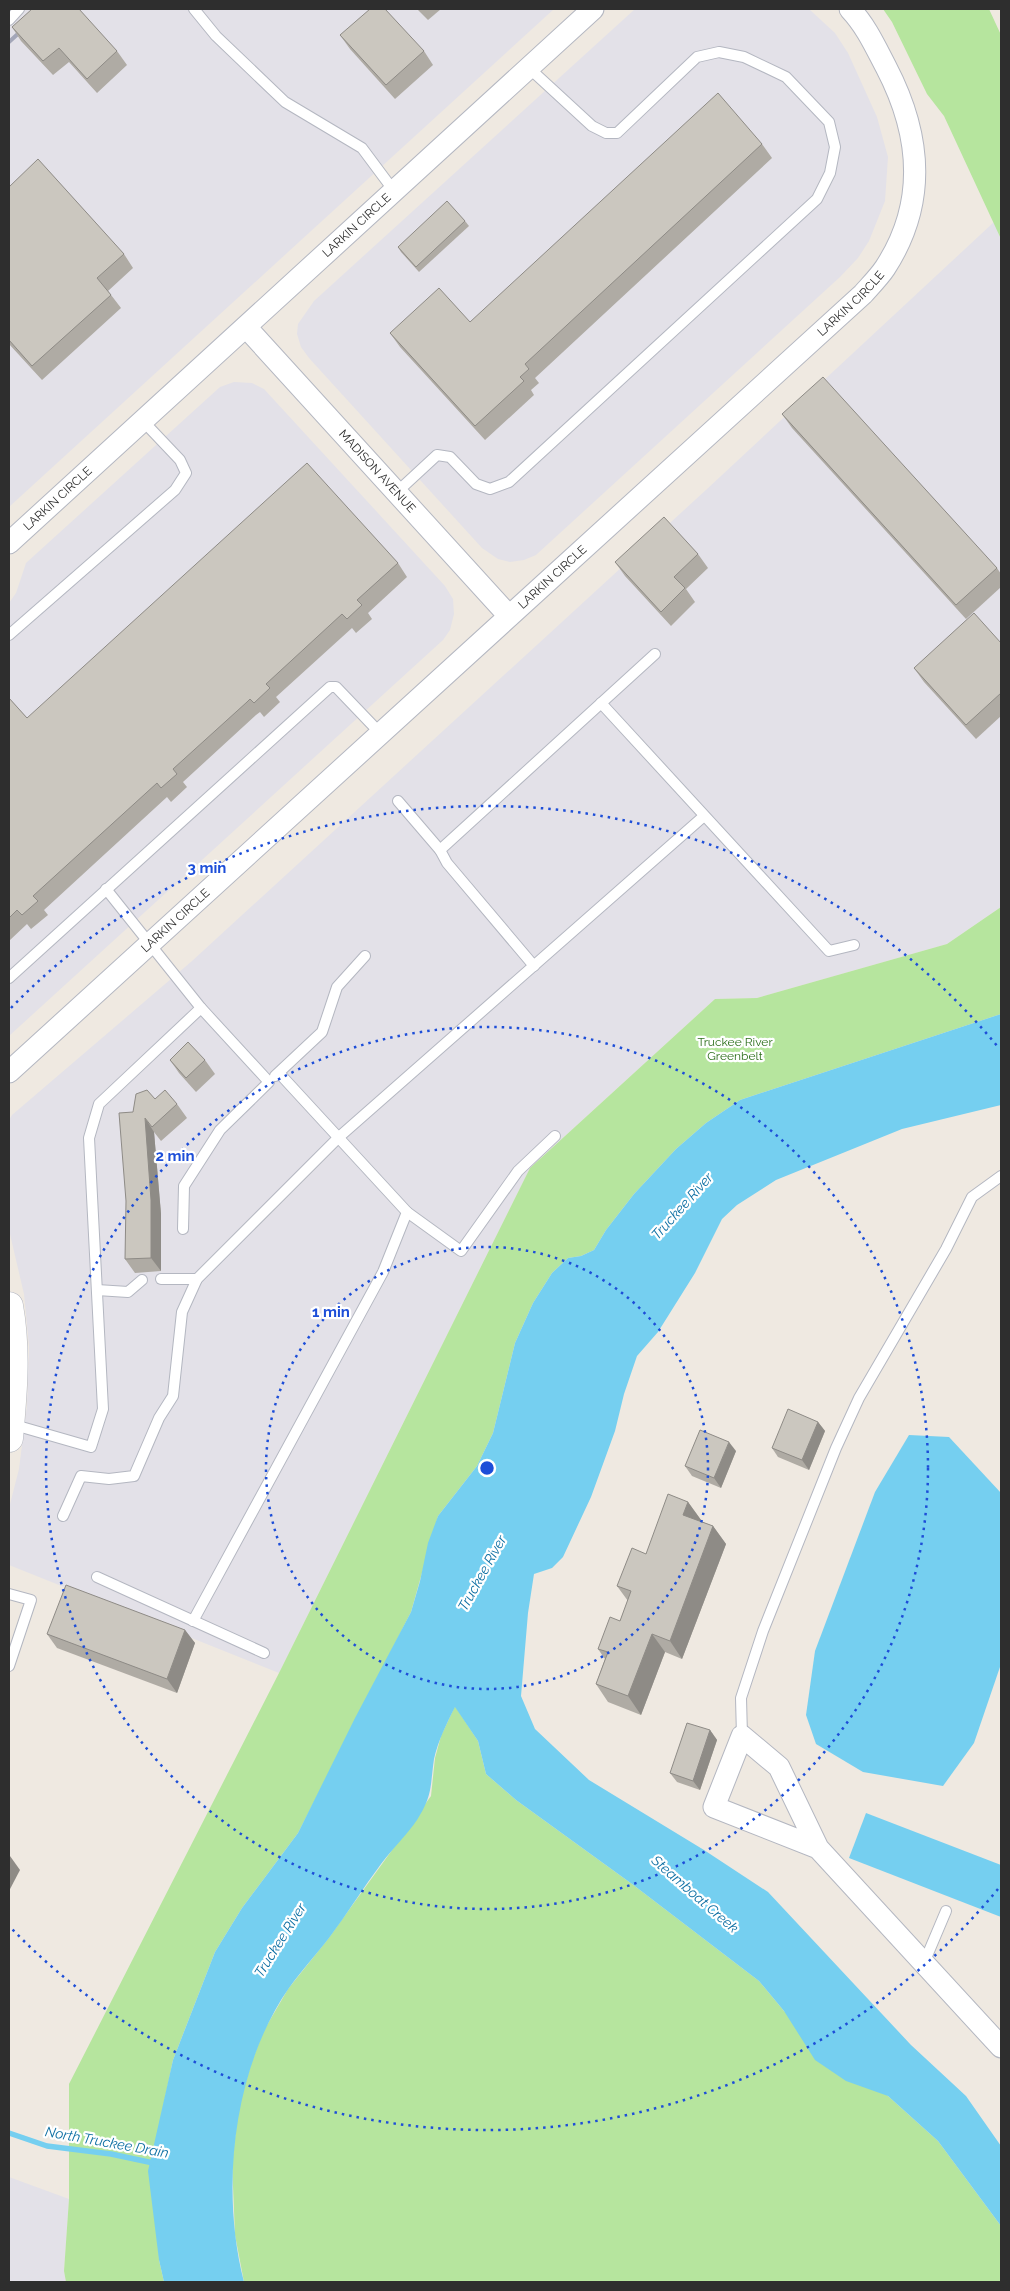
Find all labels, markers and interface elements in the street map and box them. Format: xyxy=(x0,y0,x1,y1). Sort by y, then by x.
street label: LARKIN CIRCLE xyxy=(320,190,394,260)
street label: LARKIN CIRCLE xyxy=(815,268,887,339)
street label: MADISON AVENUE xyxy=(336,427,418,516)
street label: LARKIN CIRCLE xyxy=(21,464,95,533)
street label: LARKIN CIRCLE xyxy=(515,542,589,612)
text: 3 min xyxy=(188,859,226,877)
street label: LARKIN CIRCLE xyxy=(138,886,212,955)
park label: Truckee River Greenbelt xyxy=(697,1035,773,1063)
text: 2 min xyxy=(156,1147,194,1165)
water label: Truckee River xyxy=(648,1169,717,1243)
text: 1 min xyxy=(312,1303,350,1321)
centre of rings xyxy=(478,1459,496,1477)
water label: Truckee River xyxy=(455,1531,510,1614)
water label: Steamboat Creek xyxy=(648,1851,742,1936)
water label: Truckee River xyxy=(251,1899,310,1980)
water label: North Truckee Drain xyxy=(44,2123,170,2161)

